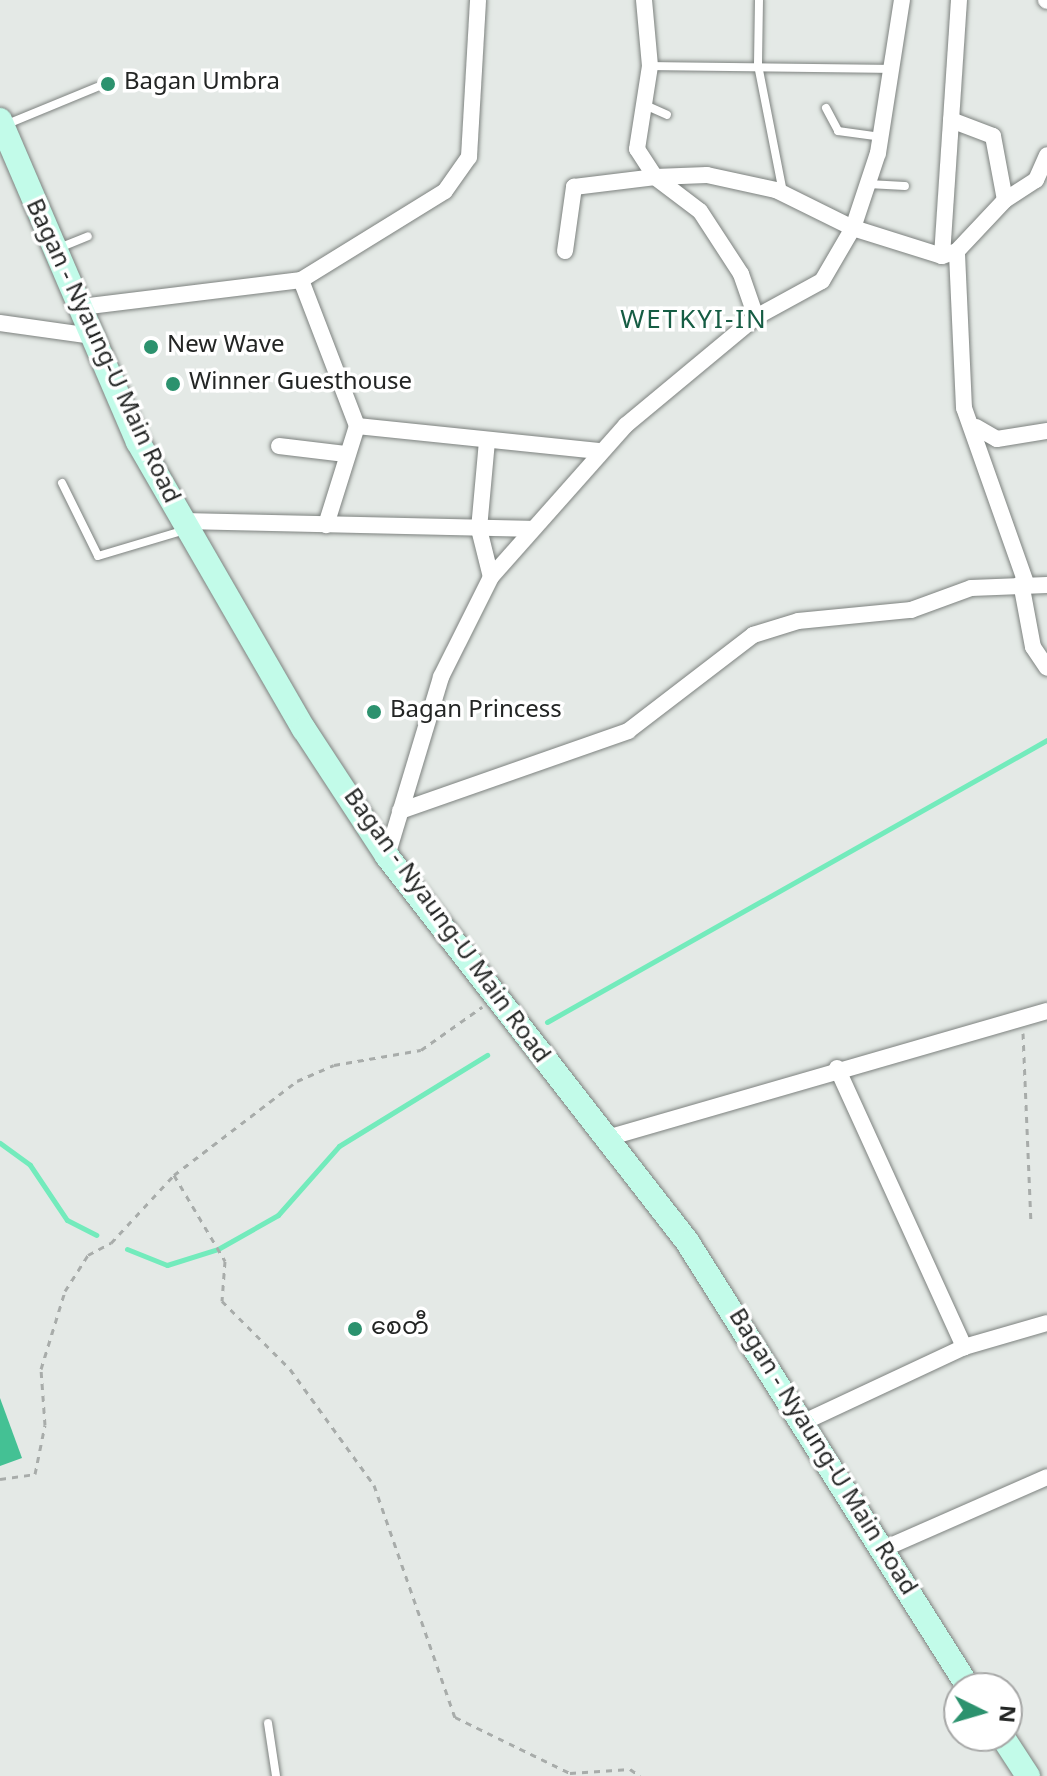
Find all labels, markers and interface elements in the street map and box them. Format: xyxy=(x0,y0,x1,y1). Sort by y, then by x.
place label: Bagan Umbra xyxy=(124,70,280,98)
marker: Bagan Umbra xyxy=(99,75,117,93)
street label: Bagan - Nyaung-U Main Road xyxy=(18,195,184,509)
district label: WETKYI-IN xyxy=(620,307,768,339)
place label: New Wave xyxy=(167,333,284,361)
marker: New Wave xyxy=(142,338,160,356)
place label: Winner Guesthouse xyxy=(189,370,412,398)
marker: Winner Guesthouse xyxy=(164,375,182,393)
place label: Bagan Princess xyxy=(390,698,562,726)
marker: Bagan Princess xyxy=(365,703,383,721)
street label: Bagan - Nyaung-U Main Road xyxy=(336,784,554,1070)
street label: Bagan - Nyaung-U Main Road xyxy=(721,1304,921,1602)
place label: စေတီ xyxy=(371,1315,429,1343)
marker: စေတီ xyxy=(346,1320,364,1338)
north arrow xyxy=(943,1672,1023,1752)
text: N xyxy=(980,1703,1030,1725)

